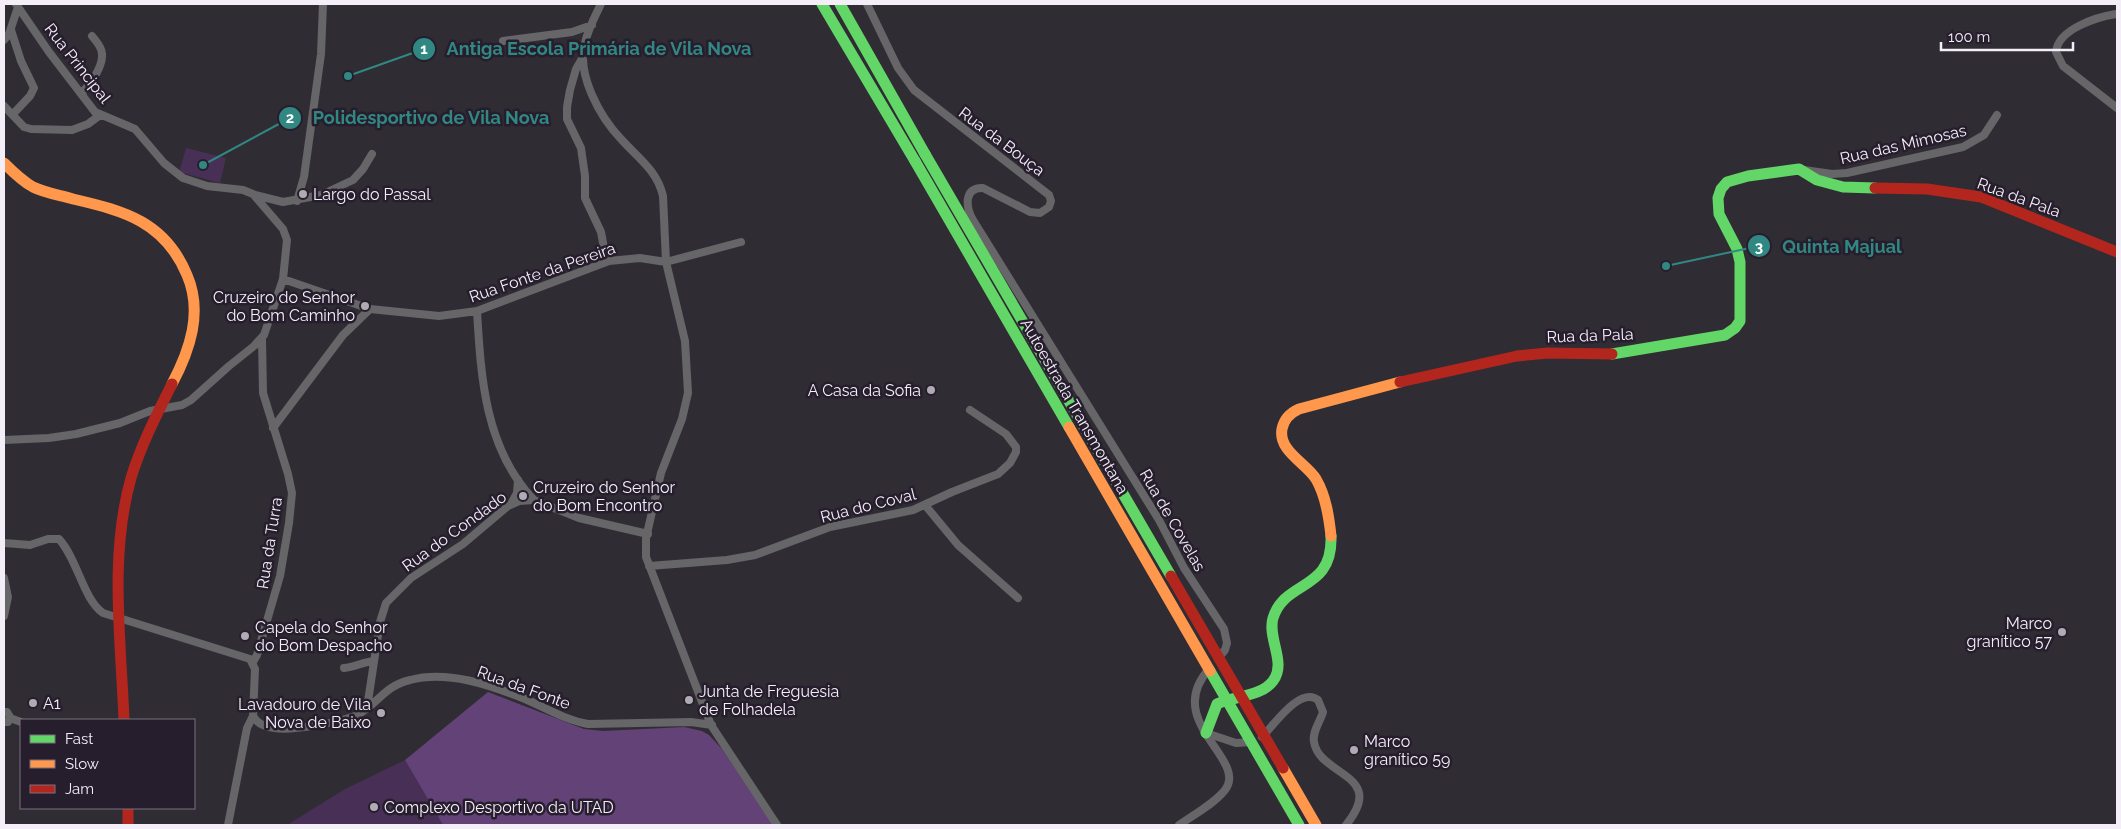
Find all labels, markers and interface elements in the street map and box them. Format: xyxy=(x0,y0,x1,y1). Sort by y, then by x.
street label: Rua Principal xyxy=(40,20,115,108)
scale bar xyxy=(1941,20,2074,52)
text: 100 m xyxy=(1948,28,1990,46)
callout: Antiga Escola Primária de Vila Nova xyxy=(412,32,762,65)
text: Antiga Escola Primária de Vila Nova xyxy=(447,38,751,59)
text: 1 xyxy=(420,40,428,58)
callout: Polidesportivo de Vila Nova xyxy=(278,101,560,134)
street label: Rua da Bouça xyxy=(955,103,1048,180)
text: Polidesportivo de Vila Nova xyxy=(313,107,549,128)
text: 2 xyxy=(286,109,294,127)
street label: Rua das Mimosas xyxy=(1838,121,1968,168)
street label: Rua da Pala xyxy=(1975,174,2063,221)
place label: Largo do Passal xyxy=(313,185,431,204)
marker: Largo do Passal xyxy=(297,188,309,200)
callout: Quinta Majual xyxy=(1747,230,1911,263)
text: Quinta Majual xyxy=(1782,236,1902,257)
text: 3 xyxy=(1755,238,1763,256)
street label: Rua Fonte da Pereira xyxy=(467,239,618,306)
place label: Cruzeiro do Senhor do Bom Caminho xyxy=(213,288,355,325)
marker: Cruzeiro do Senhor do Bom Caminho xyxy=(359,300,371,312)
street label: Autoestrada Transmontana xyxy=(1017,315,1133,497)
street label: Rua da Pala xyxy=(1546,324,1634,347)
place label: A Casa da Sofia xyxy=(808,381,921,400)
marker: A Casa da Sofia xyxy=(925,384,937,396)
street label: Rua de Covelas xyxy=(1136,466,1210,575)
place label: Cruzeiro do Senhor do Bom Encontro xyxy=(533,478,675,515)
street label: Rua do Coval xyxy=(818,484,918,527)
street label: Rua do Condado xyxy=(398,487,510,576)
marker: Cruzeiro do Senhor do Bom Encontro xyxy=(517,490,529,502)
street label: Rua da Turra xyxy=(253,496,286,590)
place label: Marco granítico 57 xyxy=(1967,614,2052,651)
place label: Capela do Senhor do Bom Despacho xyxy=(255,618,392,655)
marker: Marco granítico 57 xyxy=(2056,626,2068,638)
marker: Capela do Senhor do Bom Despacho xyxy=(239,630,251,642)
street label: Rua da Fonte xyxy=(475,662,573,713)
place label: Junta de Freguesia de Folhadela xyxy=(699,682,839,719)
place label: A1 xyxy=(43,694,61,713)
marker: Junta de Freguesia de Folhadela xyxy=(683,694,695,706)
place label: Lavadouro de Vila Nova de Baixo xyxy=(238,695,371,732)
marker: A1 xyxy=(27,697,39,709)
marker: Lavadouro de Vila Nova de Baixo xyxy=(375,707,387,719)
legend xyxy=(20,719,195,809)
text: Fast xyxy=(65,730,93,748)
place label: Marco granítico 59 xyxy=(1364,732,1450,769)
marker: Marco granítico 59 xyxy=(1348,744,1360,756)
text: Slow xyxy=(65,755,99,773)
text: Jam xyxy=(65,780,94,798)
place label: Complexo Desportivo da UTAD xyxy=(384,798,614,817)
marker: Complexo Desportivo da UTAD xyxy=(368,801,380,813)

